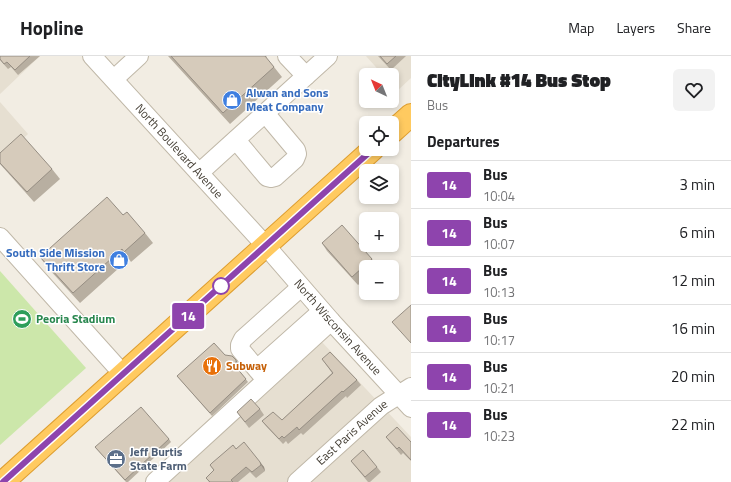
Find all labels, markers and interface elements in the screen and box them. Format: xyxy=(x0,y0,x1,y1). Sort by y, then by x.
text: Hopline xyxy=(20,13,83,42)
text: Map xyxy=(568,17,594,38)
text: Layers xyxy=(616,17,655,38)
text: Share xyxy=(677,17,711,38)
text: CityLink #14 Bus Stop xyxy=(427,65,611,94)
north arrow xyxy=(359,68,399,108)
map controls xyxy=(359,68,399,300)
button: heart xyxy=(673,69,715,111)
place label: Alwan and Sons Meat Company xyxy=(246,83,329,116)
shop icon: Alwan and Sons Meat Company xyxy=(221,89,243,111)
text: Bus xyxy=(427,95,448,115)
street label: North Boulevard Avenue xyxy=(131,99,228,203)
button: locate xyxy=(359,116,399,156)
text: Departures xyxy=(427,130,500,153)
text: Bus xyxy=(483,163,508,186)
button: layers xyxy=(359,164,399,204)
text: 3 min xyxy=(679,173,715,196)
text: 14 xyxy=(441,174,457,195)
text: 10:04 xyxy=(483,186,515,206)
text: Bus xyxy=(483,211,508,234)
button: + xyxy=(359,212,399,252)
text: 6 min xyxy=(679,221,715,244)
text: 14 xyxy=(441,222,457,243)
text: 10:07 xyxy=(483,234,515,254)
place label: South Side Mission Thrift Store xyxy=(6,243,105,276)
shop icon: South Side Mission Thrift Store xyxy=(108,249,130,271)
text: Bus xyxy=(483,259,508,282)
button: − xyxy=(359,260,399,300)
text: 12 min xyxy=(671,269,715,292)
text: 14 xyxy=(441,270,457,291)
street label: North Wisconsin Avenue xyxy=(290,275,386,379)
unlabelled marker xyxy=(212,277,230,295)
text: 10:13 xyxy=(483,282,515,302)
line badge: 14 xyxy=(170,303,206,329)
text: 14 xyxy=(180,305,196,326)
text: Bus xyxy=(483,307,508,330)
sports icon: Peoria Stadium xyxy=(11,308,33,330)
place label: Peoria Stadium xyxy=(36,309,115,328)
text: 16 min xyxy=(671,317,715,340)
text: 14 xyxy=(441,318,457,339)
text: 10:17 xyxy=(483,330,515,350)
restaurant icon: Subway xyxy=(201,355,223,377)
text: Bus xyxy=(483,355,508,378)
place label: Subway xyxy=(226,356,267,375)
text: 20 min xyxy=(671,365,715,388)
text: 14 xyxy=(441,366,457,387)
text: 10:21 xyxy=(483,378,515,398)
street label: East Paris Avenue xyxy=(312,394,391,469)
text: Bus xyxy=(483,403,508,426)
text: 22 min xyxy=(671,413,715,436)
text: 14 xyxy=(441,414,457,435)
text: 10:23 xyxy=(483,426,515,446)
place label: Jeff Burtis State Farm xyxy=(130,442,187,475)
office icon: Jeff Burtis State Farm xyxy=(105,448,127,470)

